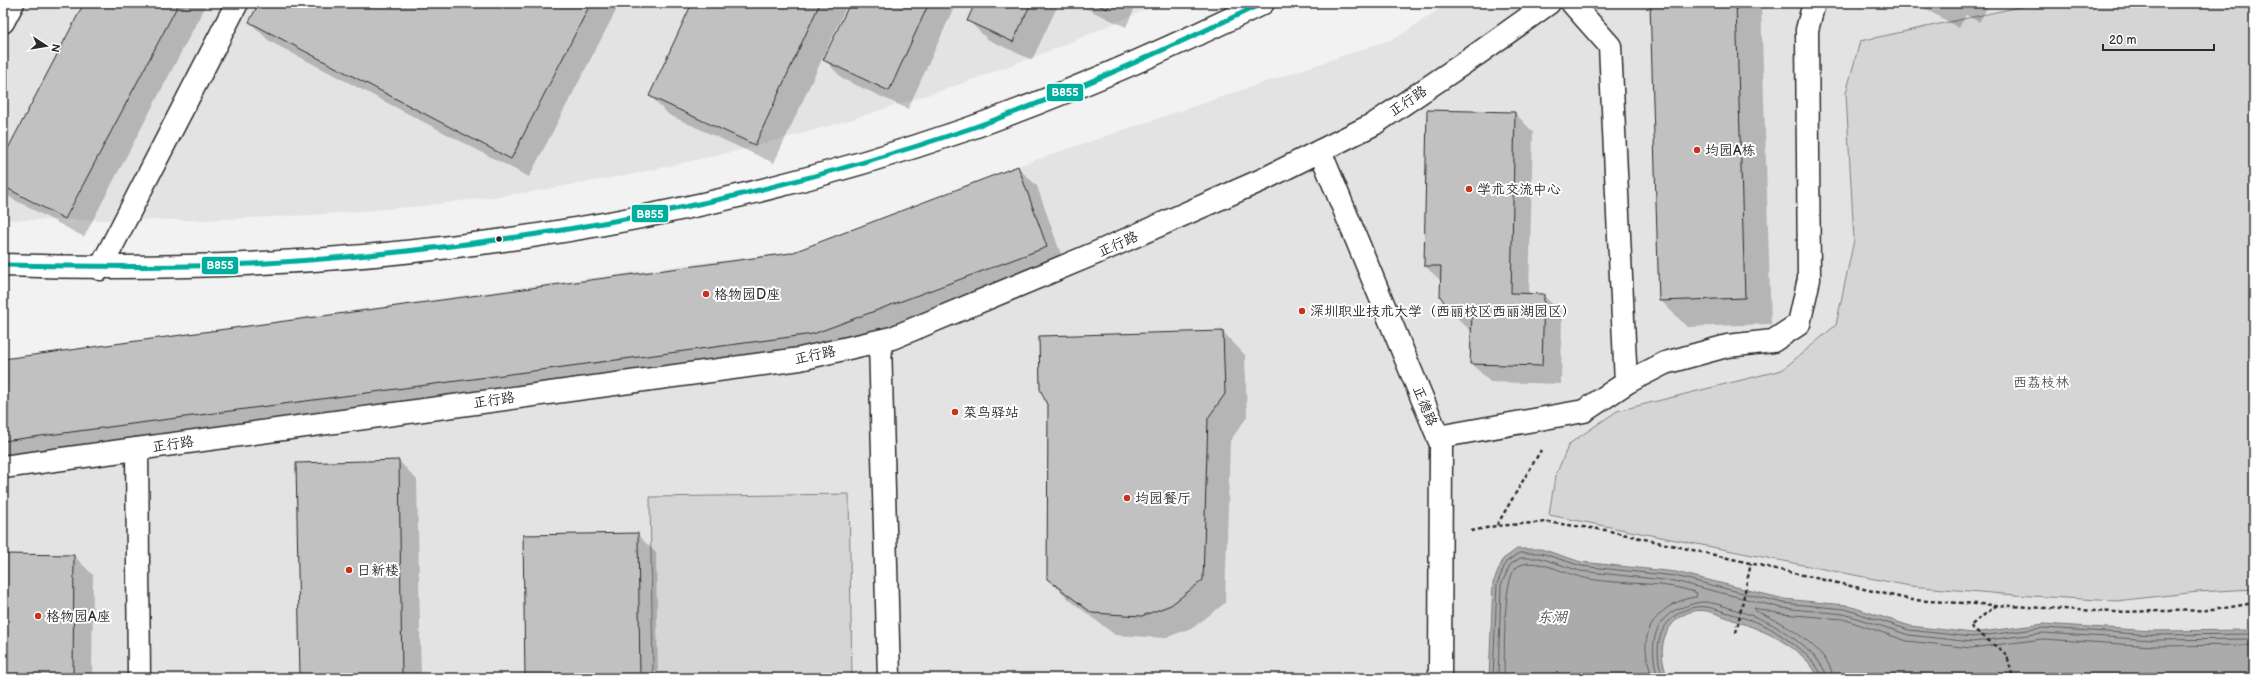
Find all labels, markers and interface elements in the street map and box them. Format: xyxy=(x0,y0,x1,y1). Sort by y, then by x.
north arrow xyxy=(26,26,66,66)
scale bar xyxy=(2103,26,2214,52)
text: 20 m xyxy=(2109,33,2136,48)
text: N xyxy=(48,43,63,53)
street label: 正行路 xyxy=(1386,82,1430,120)
line badge: B855 xyxy=(1046,83,1084,102)
text: B855 xyxy=(1051,86,1079,99)
place label: 均园A栋 xyxy=(1705,142,1756,159)
marker: 均园A栋 xyxy=(1692,145,1702,155)
place label: 学术交流中心 xyxy=(1477,181,1561,198)
marker: 学术交流中心 xyxy=(1464,184,1474,194)
line badge: B855 xyxy=(631,204,669,223)
text: B855 xyxy=(636,208,664,221)
street label: 正行路 xyxy=(1095,228,1141,260)
unlabelled marker xyxy=(494,234,504,244)
line badge: B855 xyxy=(201,256,239,275)
text: B855 xyxy=(206,259,234,272)
place label: 格物园D座 xyxy=(714,286,780,303)
marker: 格物园D座 xyxy=(701,289,711,299)
place label: 深圳职业技术大学（西丽校区西丽湖园区） xyxy=(1310,303,1576,320)
marker: 深圳职业技术大学（西丽校区西丽湖园区） xyxy=(1297,306,1307,316)
street label: 正行路 xyxy=(793,342,837,368)
park label: 西荔枝林 xyxy=(2013,374,2070,391)
street label: 正德路 xyxy=(1409,383,1441,429)
street label: 正行路 xyxy=(472,389,516,411)
place label: 菜鸟驿站 xyxy=(963,404,1019,421)
marker: 菜鸟驿站 xyxy=(950,407,960,417)
street label: 正行路 xyxy=(151,433,195,455)
place label: 均园餐厅 xyxy=(1135,490,1191,507)
marker: 均园餐厅 xyxy=(1122,493,1132,503)
place label: 日新楼 xyxy=(357,562,399,579)
marker: 日新楼 xyxy=(344,565,354,575)
place label: 格物园A座 xyxy=(46,608,111,625)
water label: 东湖 xyxy=(1537,608,1569,627)
marker: 格物园A座 xyxy=(33,611,43,621)

